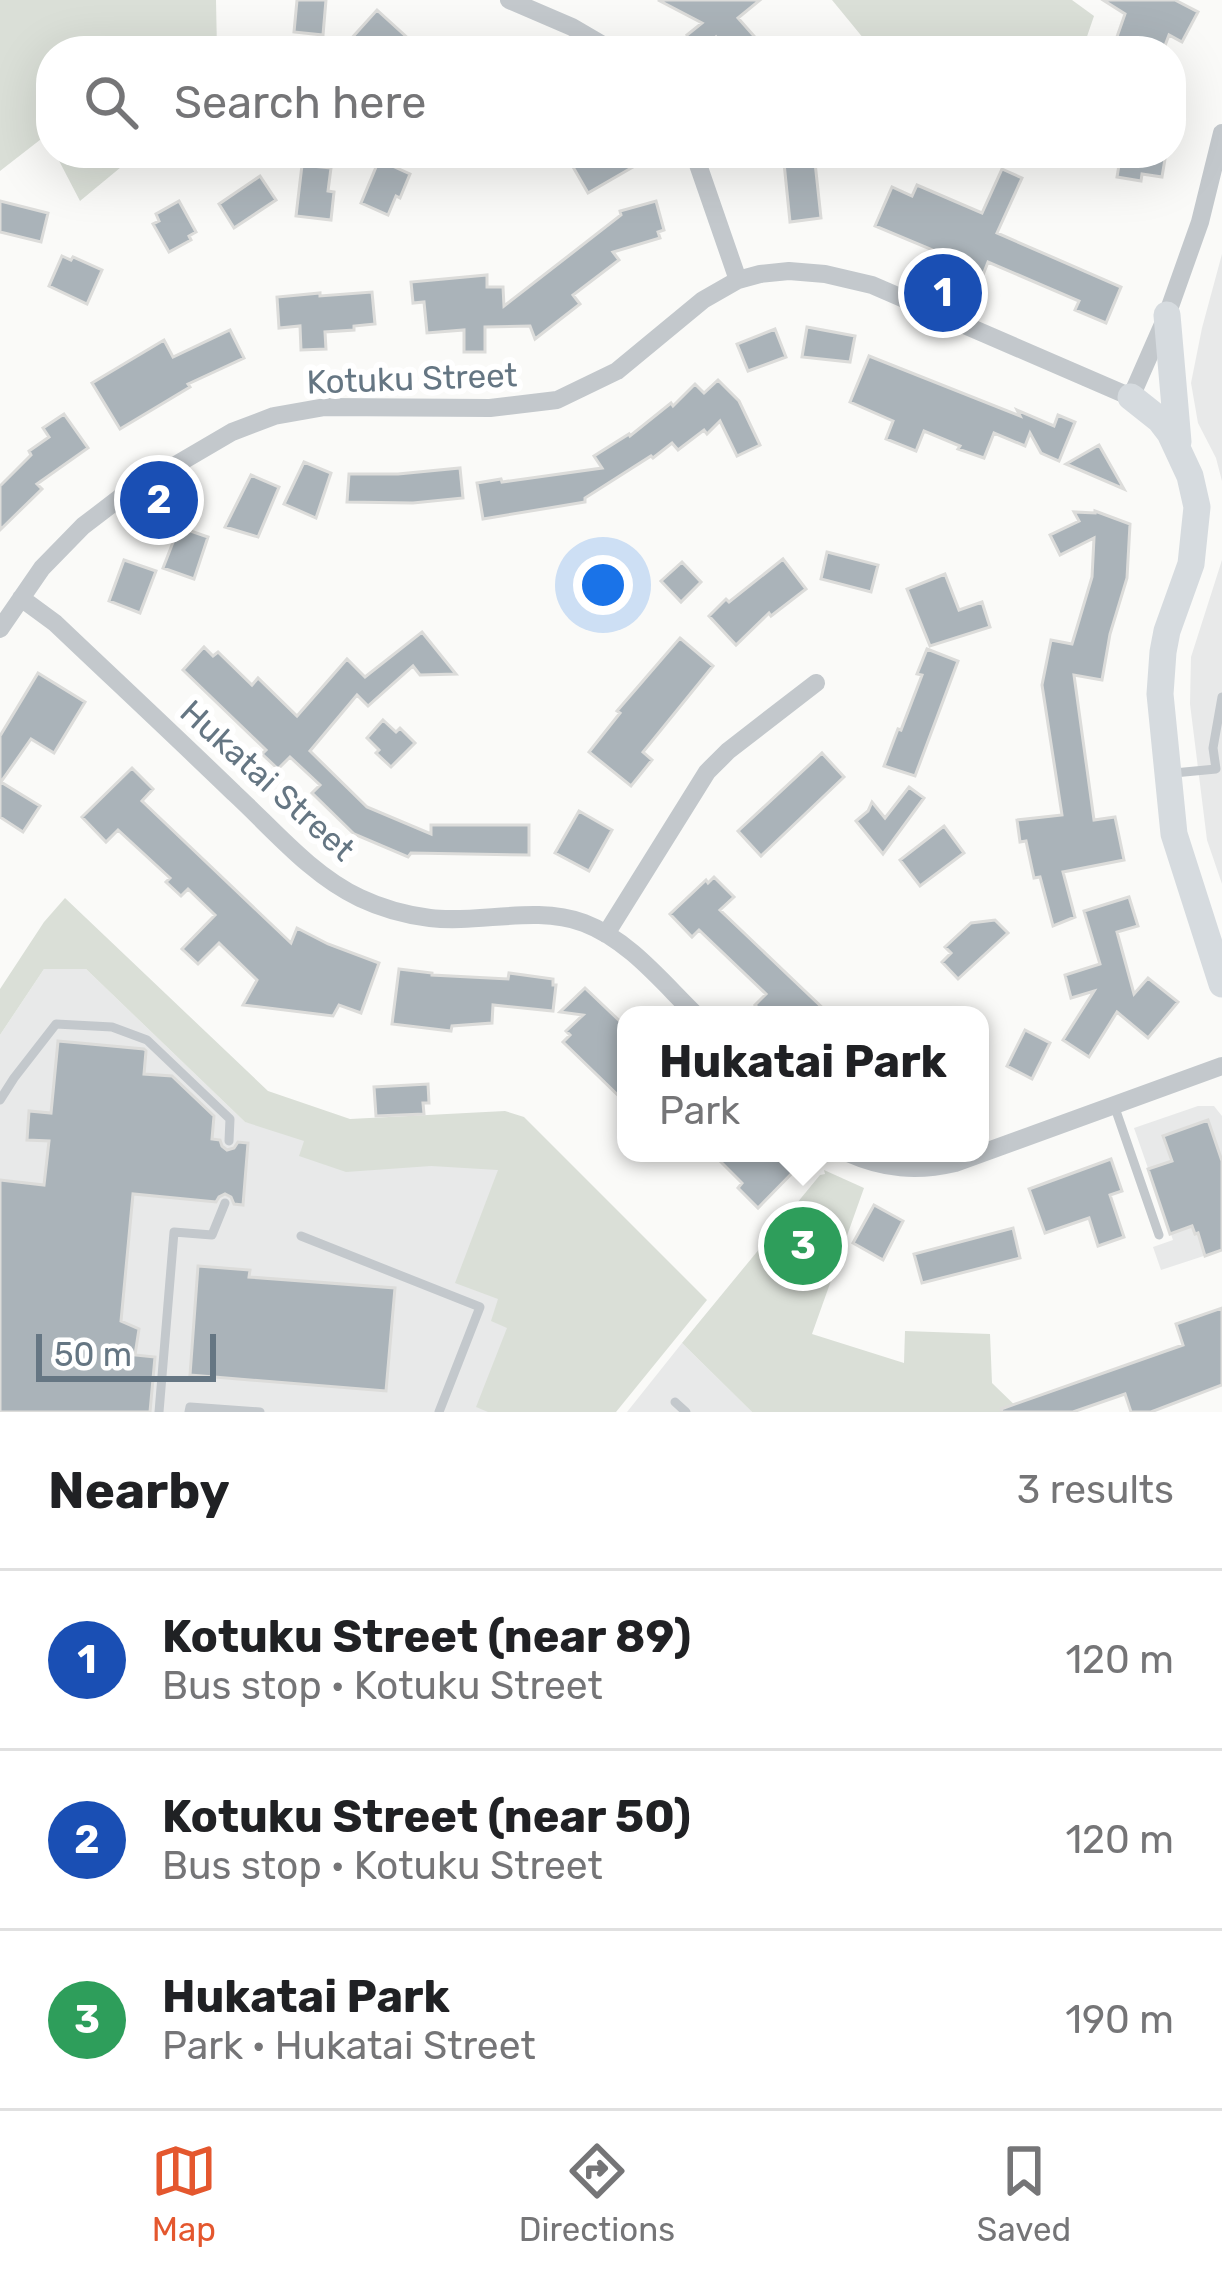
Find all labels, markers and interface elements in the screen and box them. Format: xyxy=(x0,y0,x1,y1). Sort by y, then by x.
search box xyxy=(36,36,1186,168)
icon: search xyxy=(78,69,144,135)
text: Search here xyxy=(174,76,426,129)
pin: 1 xyxy=(904,248,982,338)
street label: Kotuku Street xyxy=(306,355,518,402)
pin: 2 xyxy=(120,455,198,545)
your location xyxy=(573,555,633,615)
street label: Hukatai Street xyxy=(173,692,363,869)
popup xyxy=(617,1006,989,1162)
text: Hukatai Park xyxy=(659,1035,947,1088)
text: Park xyxy=(659,1088,740,1134)
pin: 3 xyxy=(764,1201,842,1291)
scale bar xyxy=(36,1328,216,1381)
text: 50 m xyxy=(54,1335,132,1374)
text: Nearby xyxy=(48,1460,230,1521)
text: 3 results xyxy=(1017,1467,1174,1513)
text: Kotuku Street (near 89) xyxy=(162,1610,691,1663)
text: 1 xyxy=(77,1637,97,1683)
text: 120 m xyxy=(1065,1637,1174,1683)
text: Bus stop · Kotuku Street xyxy=(162,1663,603,1709)
text: Kotuku Street (near 50) xyxy=(162,1790,691,1843)
text: 2 xyxy=(74,1817,100,1863)
text: 120 m xyxy=(1065,1817,1174,1863)
text: Bus stop · Kotuku Street xyxy=(162,1843,603,1889)
text: Hukatai Park xyxy=(162,1970,450,2023)
text: 3 xyxy=(74,1997,100,2043)
text: 190 m xyxy=(1065,1997,1174,2043)
text: Park · Hukatai Street xyxy=(162,2023,536,2069)
tab: Map xyxy=(151,2138,217,2249)
tab: Directions xyxy=(519,2138,675,2249)
tab: Saved xyxy=(977,2138,1071,2249)

